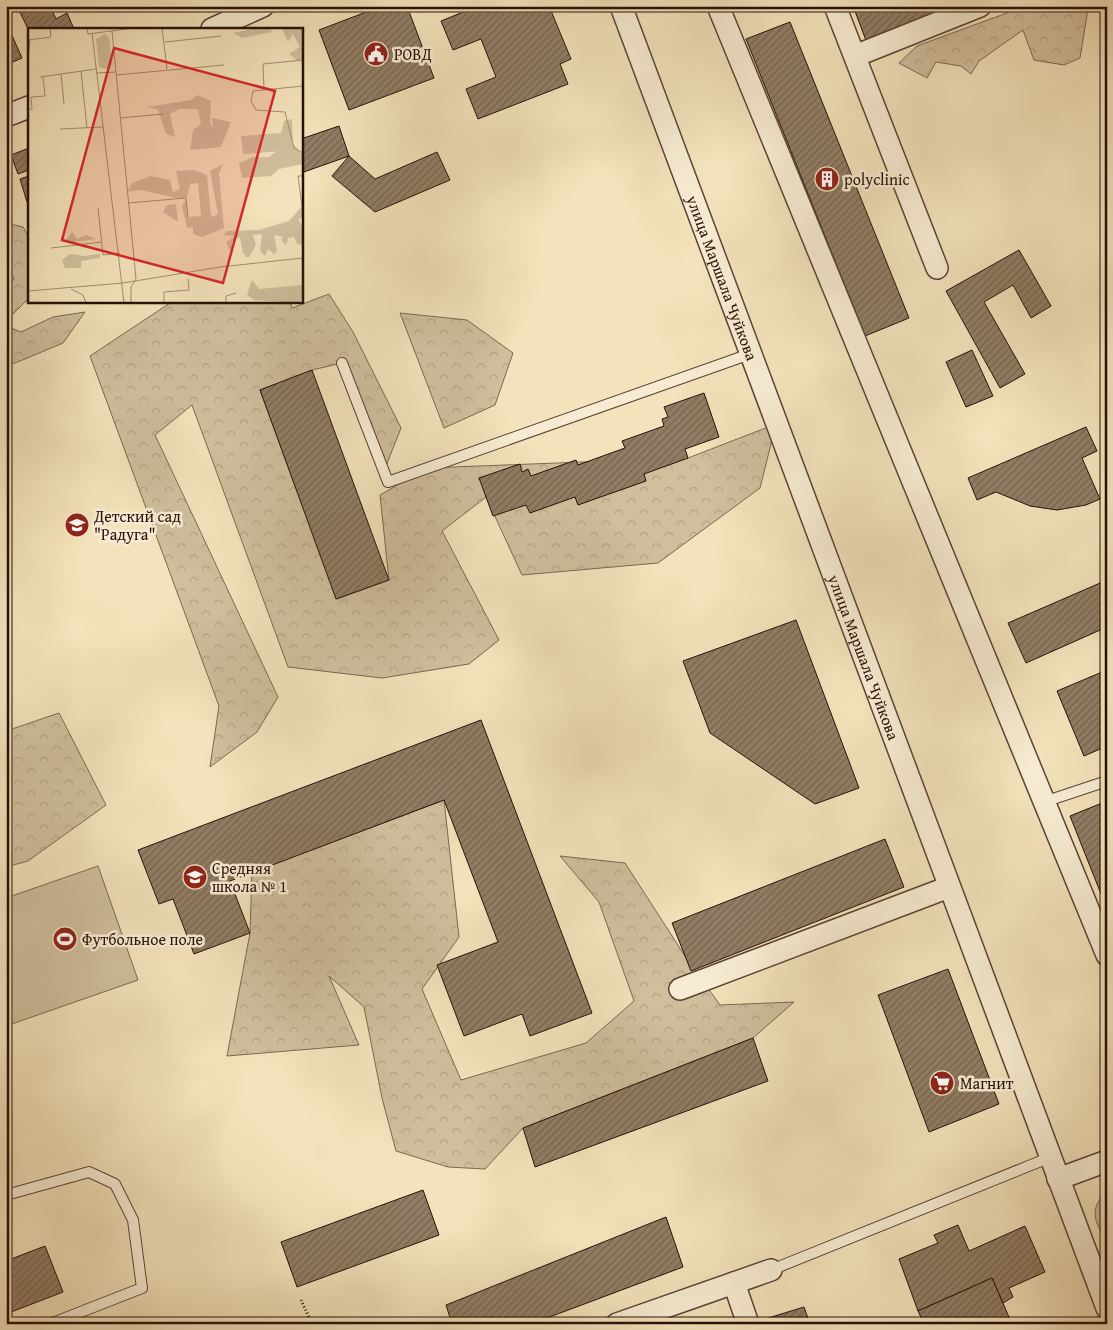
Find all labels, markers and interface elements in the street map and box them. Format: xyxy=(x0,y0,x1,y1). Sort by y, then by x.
inset map xyxy=(28,28,302,302)
public building icon: РОВД xyxy=(363,41,389,67)
place label: РОВД xyxy=(394,42,432,66)
building icon: polyclinic xyxy=(814,166,840,192)
place label: polyclinic xyxy=(844,167,910,191)
street label: улица Маршала Чуйкова xyxy=(680,191,764,364)
place label: Детский сад "Радуга" xyxy=(93,504,181,546)
school or university icon: Детский сад "Радуга" xyxy=(64,512,90,538)
street label: улица Маршала Чуйкова xyxy=(822,570,906,744)
place label: Средняя школа № 1 xyxy=(212,856,287,898)
school or university icon: Средняя школа № 1 xyxy=(182,864,208,890)
sports icon: Футбольное поле xyxy=(52,926,78,952)
place label: Футбольное поле xyxy=(82,927,203,951)
supermarket icon: Магнит xyxy=(929,1070,955,1096)
place label: Магнит xyxy=(960,1071,1014,1095)

